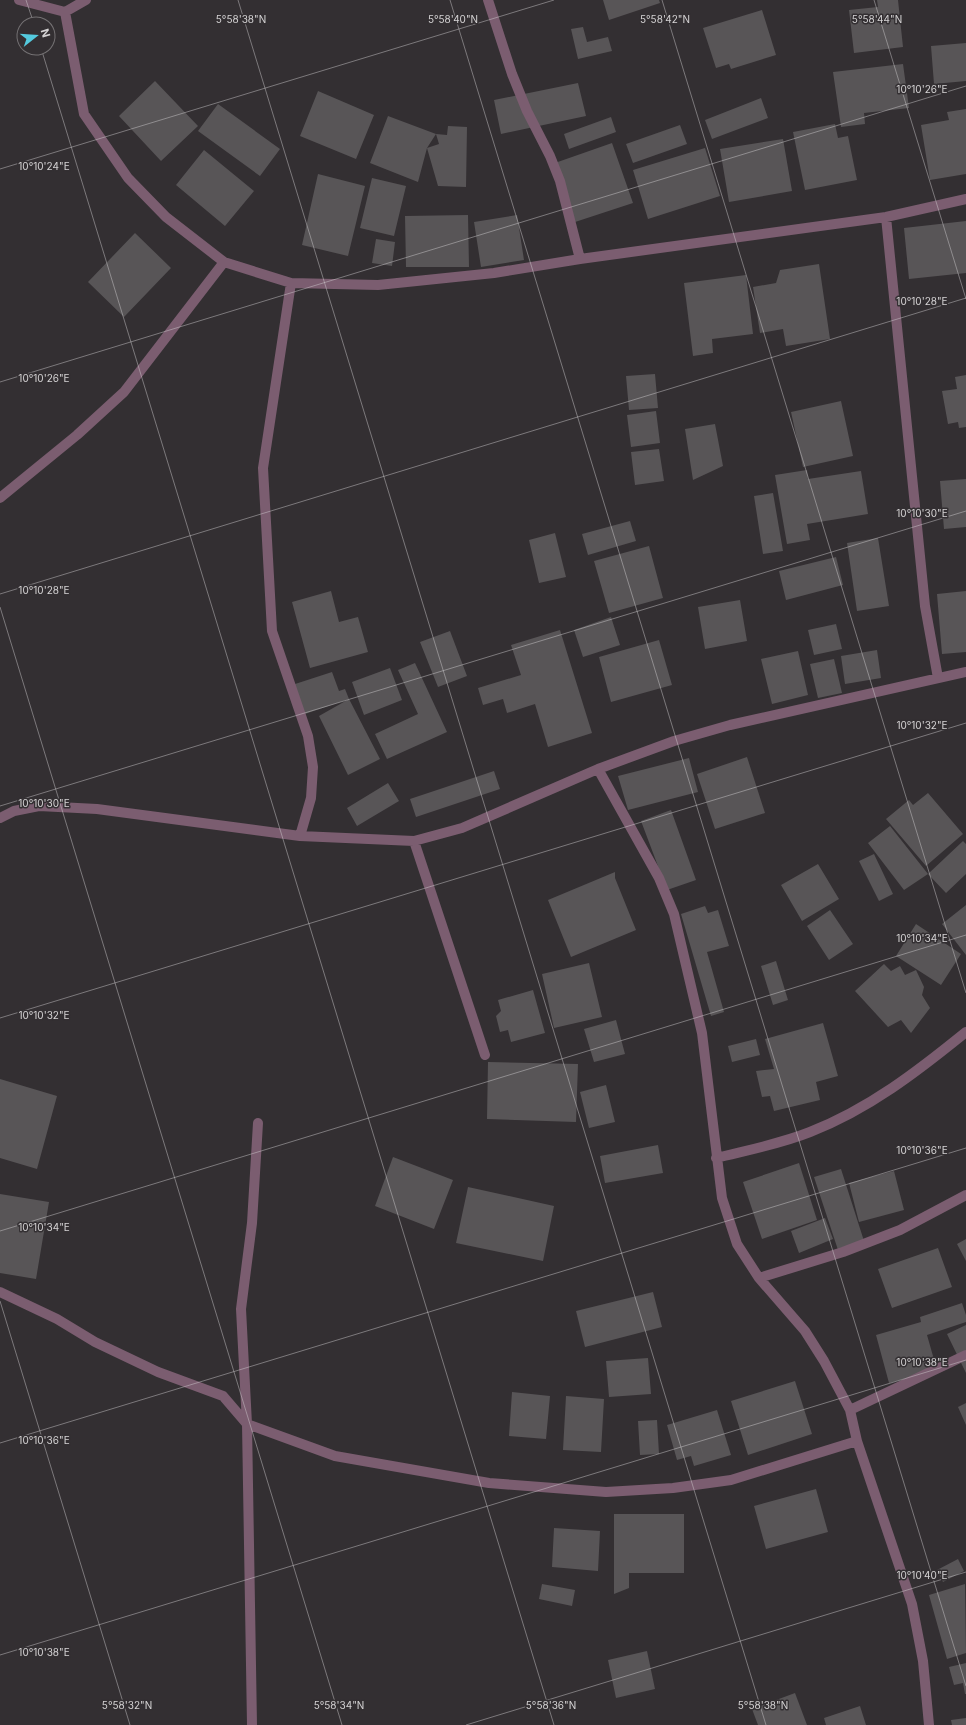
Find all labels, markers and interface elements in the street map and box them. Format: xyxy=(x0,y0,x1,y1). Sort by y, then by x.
text: 5°58'38"N xyxy=(216,13,266,25)
text: 5°58'40"N xyxy=(428,13,478,25)
text: 5°58'42"N xyxy=(640,13,690,25)
text: 5°58'44"N xyxy=(852,13,902,25)
north arrow xyxy=(16,16,56,56)
text: N xyxy=(38,27,53,39)
text: 10°10'26"E xyxy=(896,83,948,95)
text: 10°10'24"E xyxy=(18,160,70,172)
text: 10°10'28"E xyxy=(896,295,948,307)
text: 10°10'26"E xyxy=(18,372,70,384)
text: 10°10'30"E xyxy=(896,507,948,519)
text: 10°10'28"E xyxy=(18,584,70,596)
text: 10°10'32"E xyxy=(896,719,948,731)
text: 10°10'30"E xyxy=(18,797,70,809)
text: 10°10'34"E xyxy=(896,932,948,944)
text: 10°10'32"E xyxy=(18,1009,70,1021)
text: 10°10'36"E xyxy=(896,1144,948,1156)
text: 10°10'34"E xyxy=(18,1221,70,1233)
text: 10°10'38"E xyxy=(896,1356,948,1368)
text: 10°10'36"E xyxy=(18,1434,70,1446)
text: 10°10'40"E xyxy=(896,1569,948,1581)
text: 10°10'38"E xyxy=(18,1646,70,1658)
text: 5°58'32"N xyxy=(102,1699,152,1711)
text: 5°58'34"N xyxy=(314,1699,364,1711)
text: 5°58'36"N xyxy=(526,1699,576,1711)
text: 5°58'38"N xyxy=(738,1699,788,1711)

